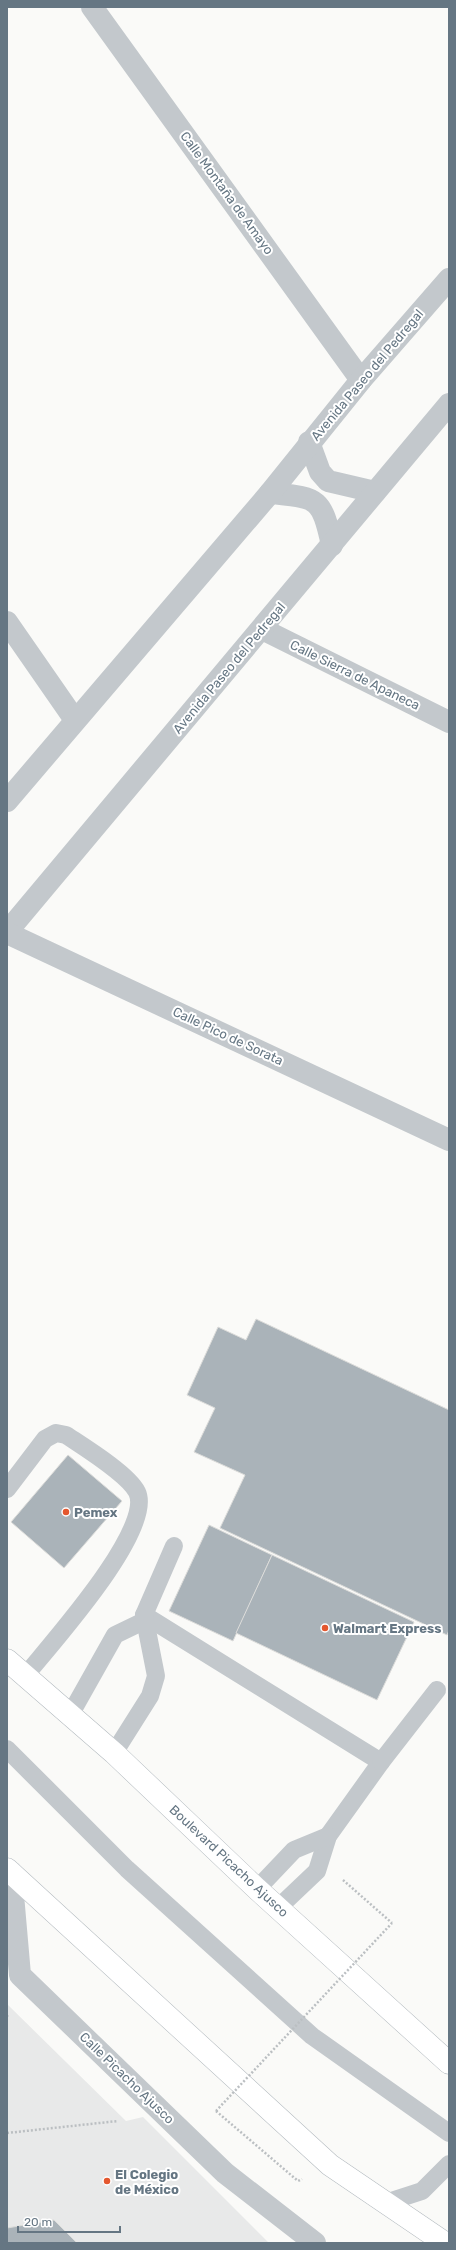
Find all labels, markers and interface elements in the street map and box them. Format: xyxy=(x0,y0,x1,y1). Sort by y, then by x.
street label: Calle Montaña de Amayo xyxy=(177,129,277,257)
street label: Avenida Paseo del Pedregal xyxy=(308,306,427,444)
street label: Avenida Paseo del Pedregal xyxy=(170,599,289,737)
street label: Calle Sierra de Apaneca xyxy=(288,637,422,713)
street label: Calle Pico de Sorata xyxy=(171,1004,285,1068)
place label: Pemex xyxy=(74,1505,118,1520)
marker: Pemex xyxy=(61,1507,71,1517)
place label: Walmart Express xyxy=(333,1621,441,1636)
marker: Walmart Express xyxy=(320,1623,330,1633)
street label: Boulevard Picacho Ajusco xyxy=(167,1802,291,1920)
street label: Calle Picacho Ajusco xyxy=(77,2029,177,2127)
place label: El Colegio de México xyxy=(115,2167,179,2197)
marker: El Colegio de México xyxy=(102,2176,112,2186)
scale bar xyxy=(18,2208,120,2234)
text: 20 m xyxy=(24,2215,52,2229)

